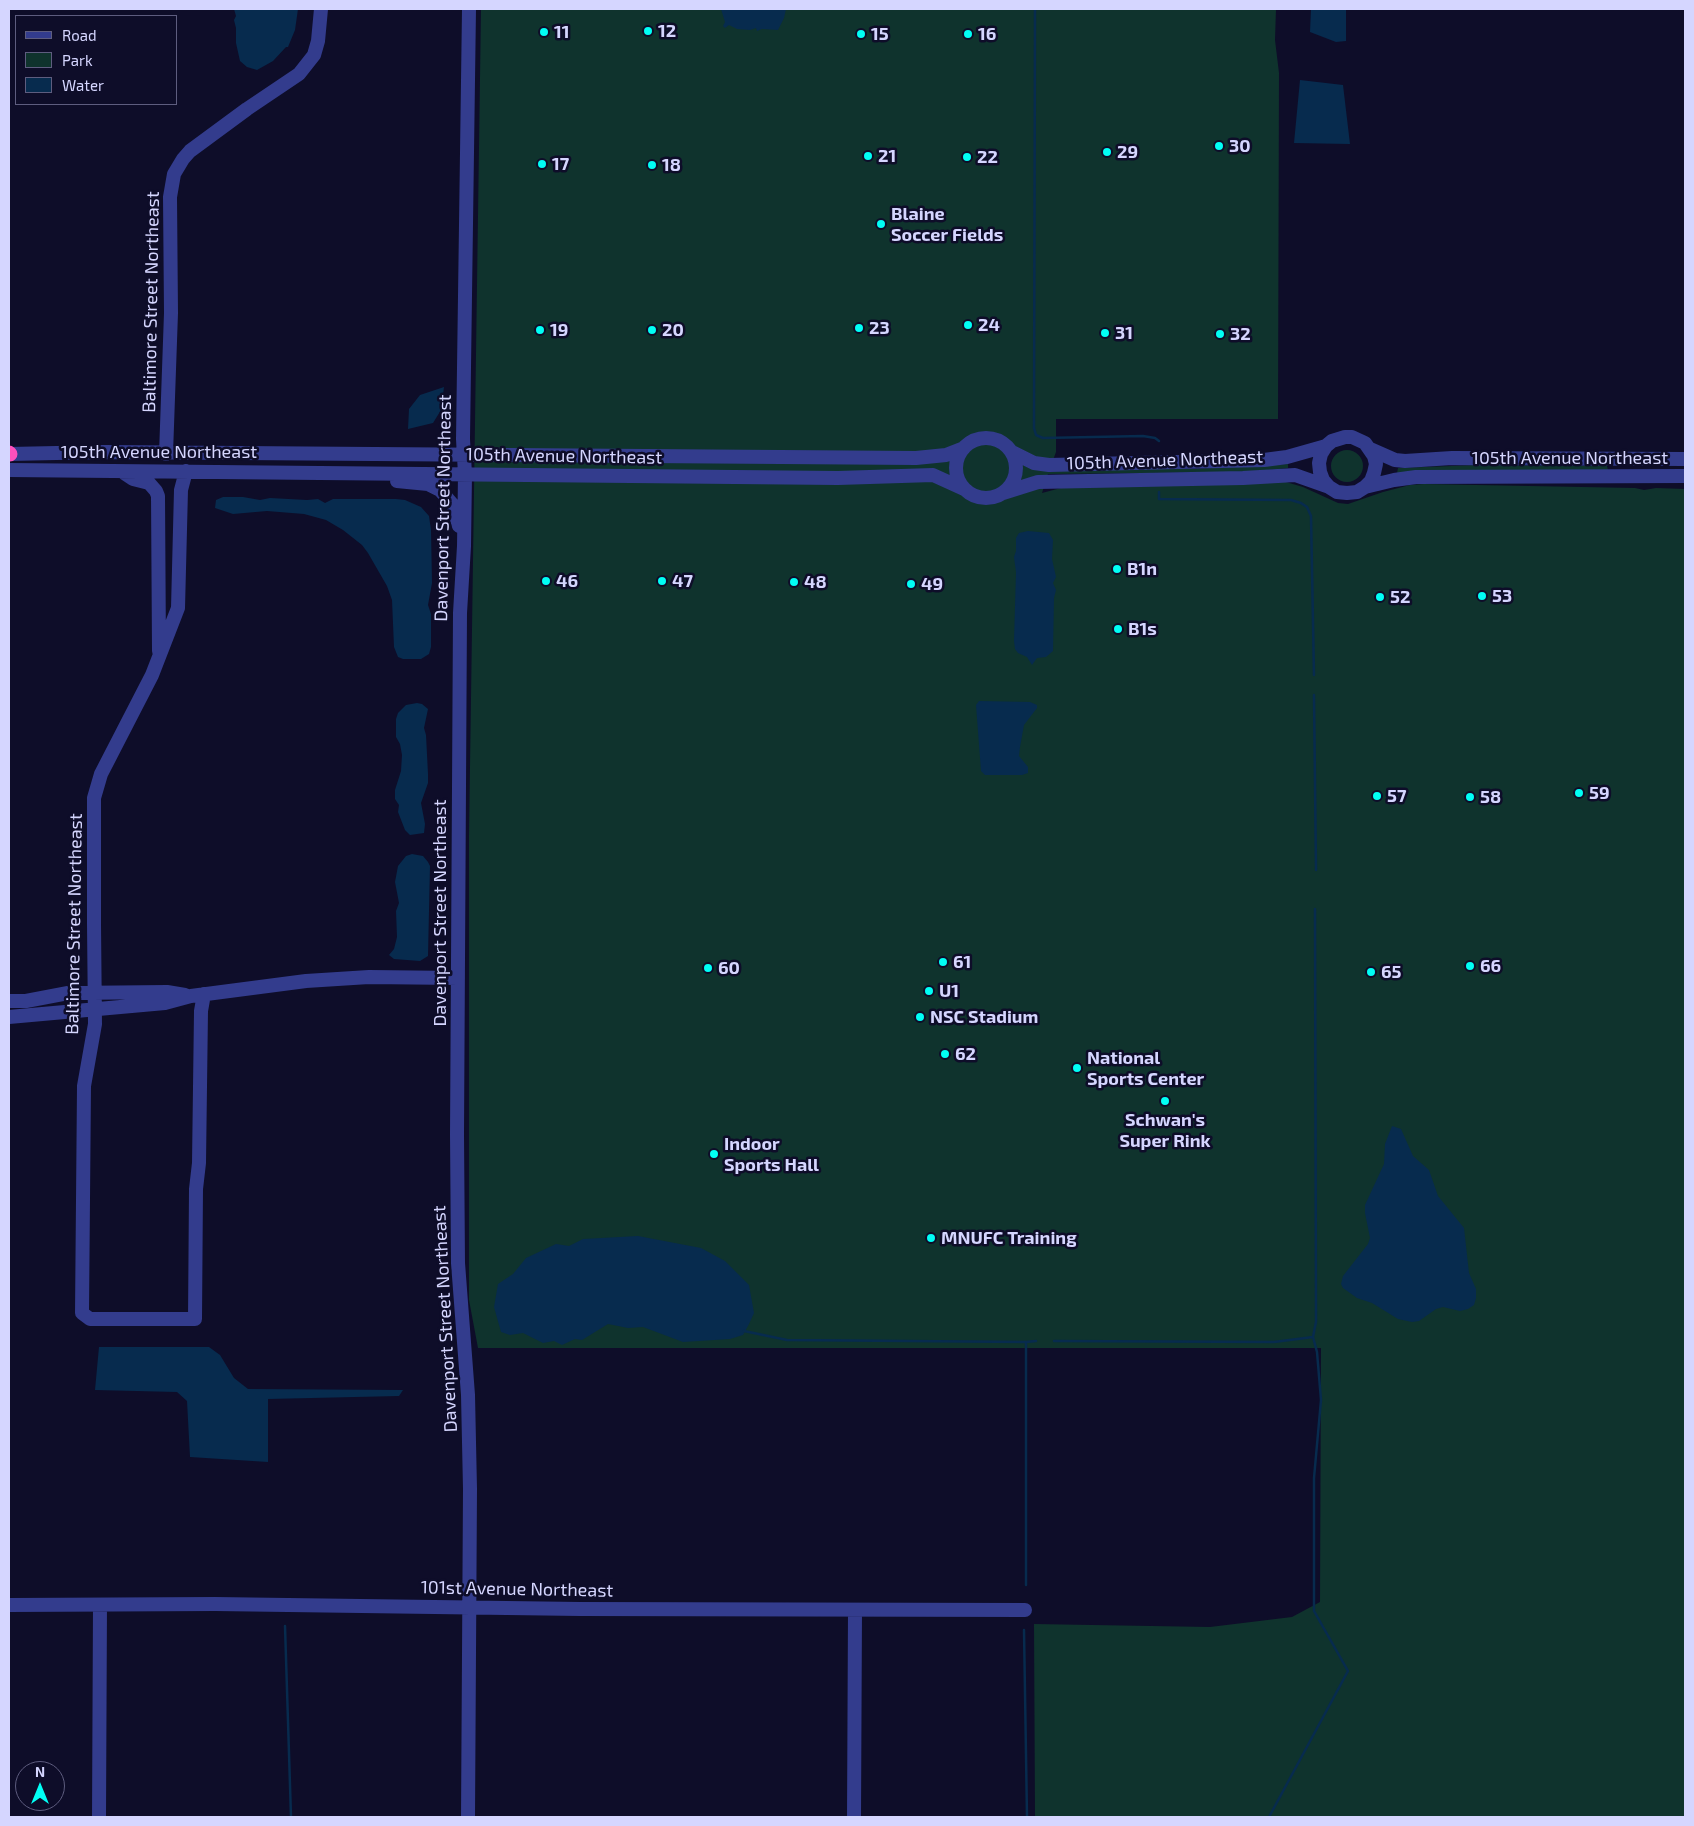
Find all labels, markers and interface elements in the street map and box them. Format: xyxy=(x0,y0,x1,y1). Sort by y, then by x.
legend xyxy=(15,15,178,105)
place label: 12 xyxy=(658,20,676,42)
place label: 11 xyxy=(554,21,570,43)
place label: 15 xyxy=(871,23,889,45)
place label: 16 xyxy=(978,23,996,45)
marker: 12 xyxy=(642,25,654,37)
text: Road xyxy=(62,26,97,44)
marker: 11 xyxy=(538,26,550,38)
marker: 15 xyxy=(855,28,867,40)
marker: 16 xyxy=(962,28,974,40)
text: Park xyxy=(62,51,93,69)
text: Water xyxy=(62,76,104,94)
place label: 30 xyxy=(1229,135,1251,157)
marker: 30 xyxy=(1213,140,1225,152)
place label: 29 xyxy=(1117,141,1138,163)
place label: 21 xyxy=(878,145,896,167)
place label: 22 xyxy=(977,146,998,168)
marker: 29 xyxy=(1101,146,1113,158)
marker: 21 xyxy=(862,150,874,162)
marker: 22 xyxy=(961,151,973,163)
place label: 17 xyxy=(552,153,569,175)
place label: 18 xyxy=(662,154,681,176)
marker: 17 xyxy=(536,158,548,170)
marker: 18 xyxy=(646,159,658,171)
street label: Baltimore Street Northeast xyxy=(138,191,164,413)
place label: Blaine Soccer Fields xyxy=(891,203,1003,245)
marker: Blaine Soccer Fields xyxy=(875,218,887,230)
place label: 24 xyxy=(978,314,1000,336)
place label: 23 xyxy=(869,317,890,339)
place label: 19 xyxy=(550,319,568,341)
place label: 20 xyxy=(662,319,684,341)
marker: 24 xyxy=(962,319,974,331)
marker: 23 xyxy=(853,322,865,334)
place label: 31 xyxy=(1115,322,1133,344)
place label: 32 xyxy=(1230,323,1251,345)
marker: 19 xyxy=(534,324,546,336)
marker: 20 xyxy=(646,324,658,336)
marker: 31 xyxy=(1099,327,1111,339)
marker: 32 xyxy=(1214,328,1226,340)
street label: Davenport Street Northeast xyxy=(430,394,456,622)
street label: 105th Avenue Northeast xyxy=(61,441,257,463)
street label: 105th Avenue Northeast xyxy=(466,443,662,469)
street label: 105th Avenue Northeast xyxy=(1067,446,1263,474)
street label: 105th Avenue Northeast xyxy=(1472,447,1668,469)
place label: B1n xyxy=(1127,558,1157,580)
marker: B1n xyxy=(1111,563,1123,575)
place label: 46 xyxy=(556,570,578,592)
place label: 47 xyxy=(672,570,693,592)
place label: 48 xyxy=(804,571,827,593)
place label: 49 xyxy=(921,573,943,595)
marker: 46 xyxy=(540,575,552,587)
marker: 47 xyxy=(656,575,668,587)
marker: 48 xyxy=(788,576,800,588)
marker: 49 xyxy=(905,578,917,590)
place label: 53 xyxy=(1492,585,1512,607)
place label: 52 xyxy=(1390,586,1410,608)
marker: 53 xyxy=(1476,590,1488,602)
marker: 52 xyxy=(1374,591,1386,603)
place label: B1s xyxy=(1128,618,1157,640)
marker: B1s xyxy=(1112,623,1124,635)
place label: 59 xyxy=(1589,782,1610,804)
place label: 57 xyxy=(1387,785,1406,807)
place label: 58 xyxy=(1480,786,1501,808)
marker: 59 xyxy=(1573,787,1585,799)
marker: 57 xyxy=(1371,790,1383,802)
marker: 58 xyxy=(1464,791,1476,803)
street label: Davenport Street Northeast xyxy=(429,799,451,1027)
street label: Baltimore Street Northeast xyxy=(61,813,87,1035)
place label: 61 xyxy=(953,951,971,973)
place label: 66 xyxy=(1480,955,1501,977)
marker: 61 xyxy=(937,956,949,968)
place label: 60 xyxy=(718,957,740,979)
marker: 66 xyxy=(1464,960,1476,972)
place label: 65 xyxy=(1381,961,1402,983)
marker: 60 xyxy=(702,962,714,974)
marker: 65 xyxy=(1365,966,1377,978)
place label: U1 xyxy=(939,980,959,1002)
marker: U1 xyxy=(923,985,935,997)
place label: NSC Stadium xyxy=(930,1006,1038,1028)
marker: NSC Stadium xyxy=(914,1011,926,1023)
place label: 62 xyxy=(955,1043,976,1065)
place label: National Sports Center xyxy=(1087,1047,1204,1090)
marker: 62 xyxy=(939,1048,951,1060)
marker: National Sports Center xyxy=(1071,1062,1083,1074)
marker: Schwan's Super Rink xyxy=(1159,1095,1171,1107)
place label: Schwan's Super Rink xyxy=(1119,1109,1211,1152)
place label: Indoor Sports Hall xyxy=(724,1133,819,1176)
marker: Indoor Sports Hall xyxy=(708,1148,720,1160)
street label: Davenport Street Northeast xyxy=(428,1205,462,1433)
place label: MNUFC Training xyxy=(941,1227,1077,1249)
marker: MNUFC Training xyxy=(925,1232,937,1244)
street label: 101st Avenue Northeast xyxy=(421,1577,613,1601)
north arrow xyxy=(15,1761,65,1811)
text: N xyxy=(35,1763,45,1780)

